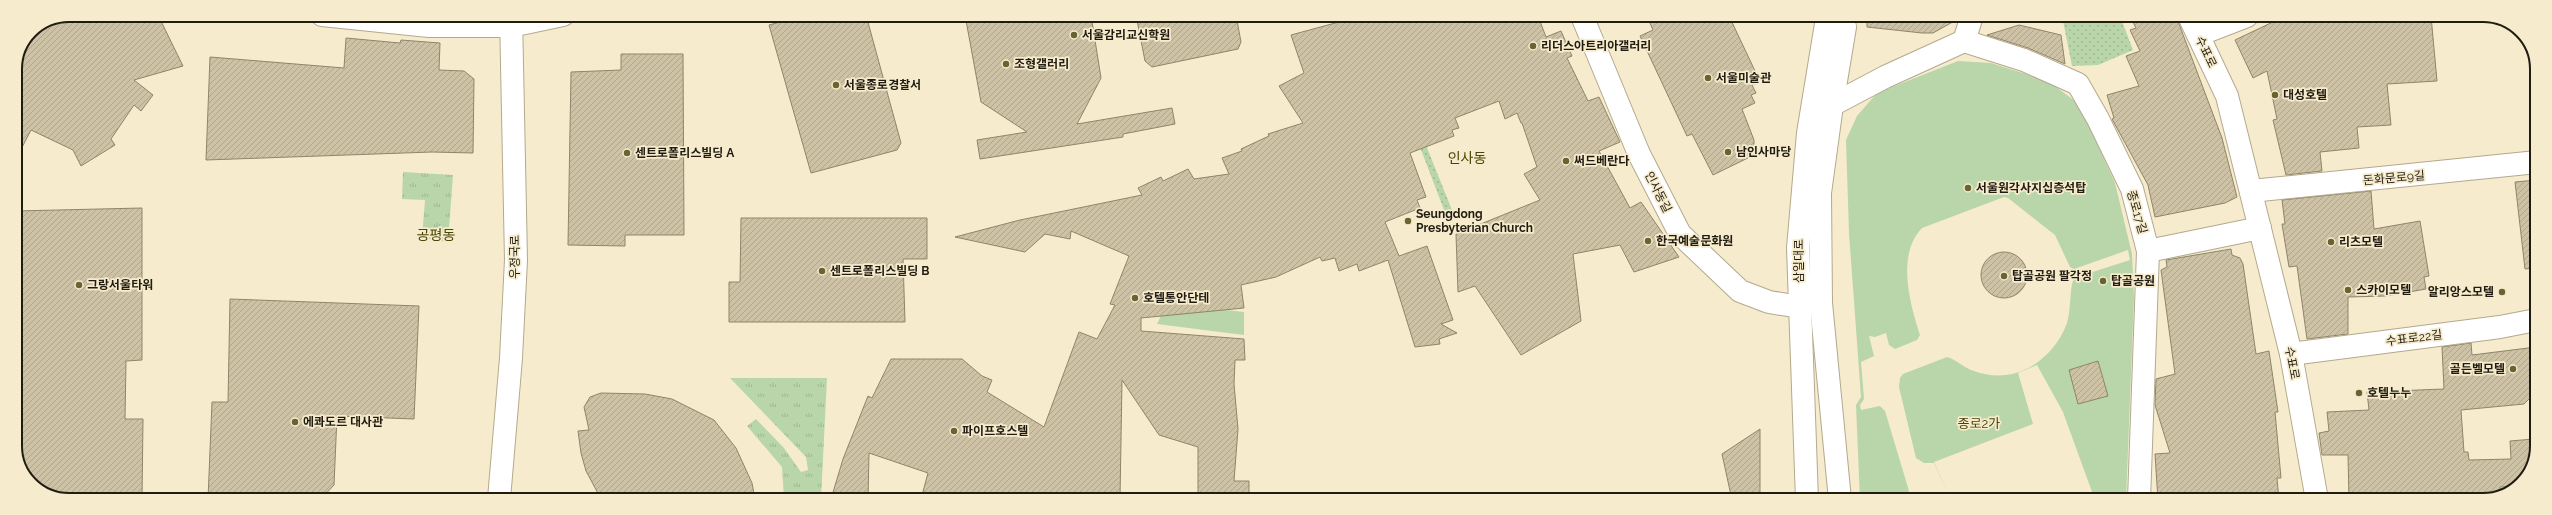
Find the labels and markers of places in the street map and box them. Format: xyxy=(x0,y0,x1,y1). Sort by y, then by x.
place label: 서울감리교신학원 xyxy=(1082,28,1170,42)
marker: 서울감리교신학원 xyxy=(1069,30,1079,40)
place label: 리더스아트리아갤러리 xyxy=(1541,39,1651,53)
marker: 리더스아트리아갤러리 xyxy=(1528,41,1538,51)
place label: 조형갤러리 xyxy=(1014,57,1069,71)
marker: 조형갤러리 xyxy=(1001,59,1011,69)
place label: 서울미술관 xyxy=(1716,71,1771,85)
marker: 서울미술관 xyxy=(1703,73,1713,83)
place label: 서울종로경찰서 xyxy=(844,78,921,92)
marker: 서울종로경찰서 xyxy=(831,80,841,90)
place label: 대성호텔 xyxy=(2283,88,2327,102)
marker: 대성호텔 xyxy=(2270,90,2280,100)
place label: 남인사마당 xyxy=(1736,145,1791,159)
place label: 센트로폴리스빌딩 A xyxy=(635,146,735,160)
marker: 남인사마당 xyxy=(1723,147,1733,157)
marker: 센트로폴리스빌딩 A xyxy=(622,148,632,158)
place label: 써드베란다 xyxy=(1574,154,1629,168)
marker: 써드베란다 xyxy=(1561,156,1571,166)
place label: 서울원각사지십층석탑 xyxy=(1976,181,2086,195)
marker: 서울원각사지십층석탑 xyxy=(1963,183,1973,193)
place label: Seungdong Presbyterian Church xyxy=(1416,207,1533,235)
marker: Seungdong Presbyterian Church xyxy=(1403,216,1413,226)
place label: 한국예술문화원 xyxy=(1656,234,1733,248)
place label: 리츠모텔 xyxy=(2339,235,2383,249)
marker: 한국예술문화원 xyxy=(1643,236,1653,246)
marker: 리츠모텔 xyxy=(2326,237,2336,247)
place label: 센트로폴리스빌딩 B xyxy=(830,264,929,278)
marker: 센트로폴리스빌딩 B xyxy=(817,266,827,276)
place label: 탑골공원 팔각정 xyxy=(2012,269,2092,283)
marker: 탑골공원 팔각정 xyxy=(1999,271,2009,281)
place label: 탑골공원 xyxy=(2111,274,2155,288)
marker: 탑골공원 xyxy=(2098,276,2108,286)
place label: 그랑서울타워 xyxy=(87,278,153,292)
marker: 그랑서울타워 xyxy=(74,280,84,290)
place label: 스카이모텔 xyxy=(2356,283,2411,297)
marker: 스카이모텔 xyxy=(2343,285,2353,295)
place label: 알리앙스모텔 xyxy=(2428,285,2494,299)
marker: 알리앙스모텔 xyxy=(2497,287,2507,297)
place label: 호텔통안단테 xyxy=(1143,291,1209,305)
marker: 호텔통안단테 xyxy=(1130,293,1140,303)
place label: 골든벨모텔 xyxy=(2450,362,2505,376)
marker: 골든벨모텔 xyxy=(2508,364,2518,374)
place label: 호텔누누 xyxy=(2367,386,2411,400)
marker: 호텔누누 xyxy=(2354,388,2364,398)
place label: 에콰도르 대사관 xyxy=(303,415,383,429)
marker: 에콰도르 대사관 xyxy=(290,417,300,427)
place label: 파이프호스텔 xyxy=(962,424,1028,438)
marker: 파이프호스텔 xyxy=(949,426,959,436)

